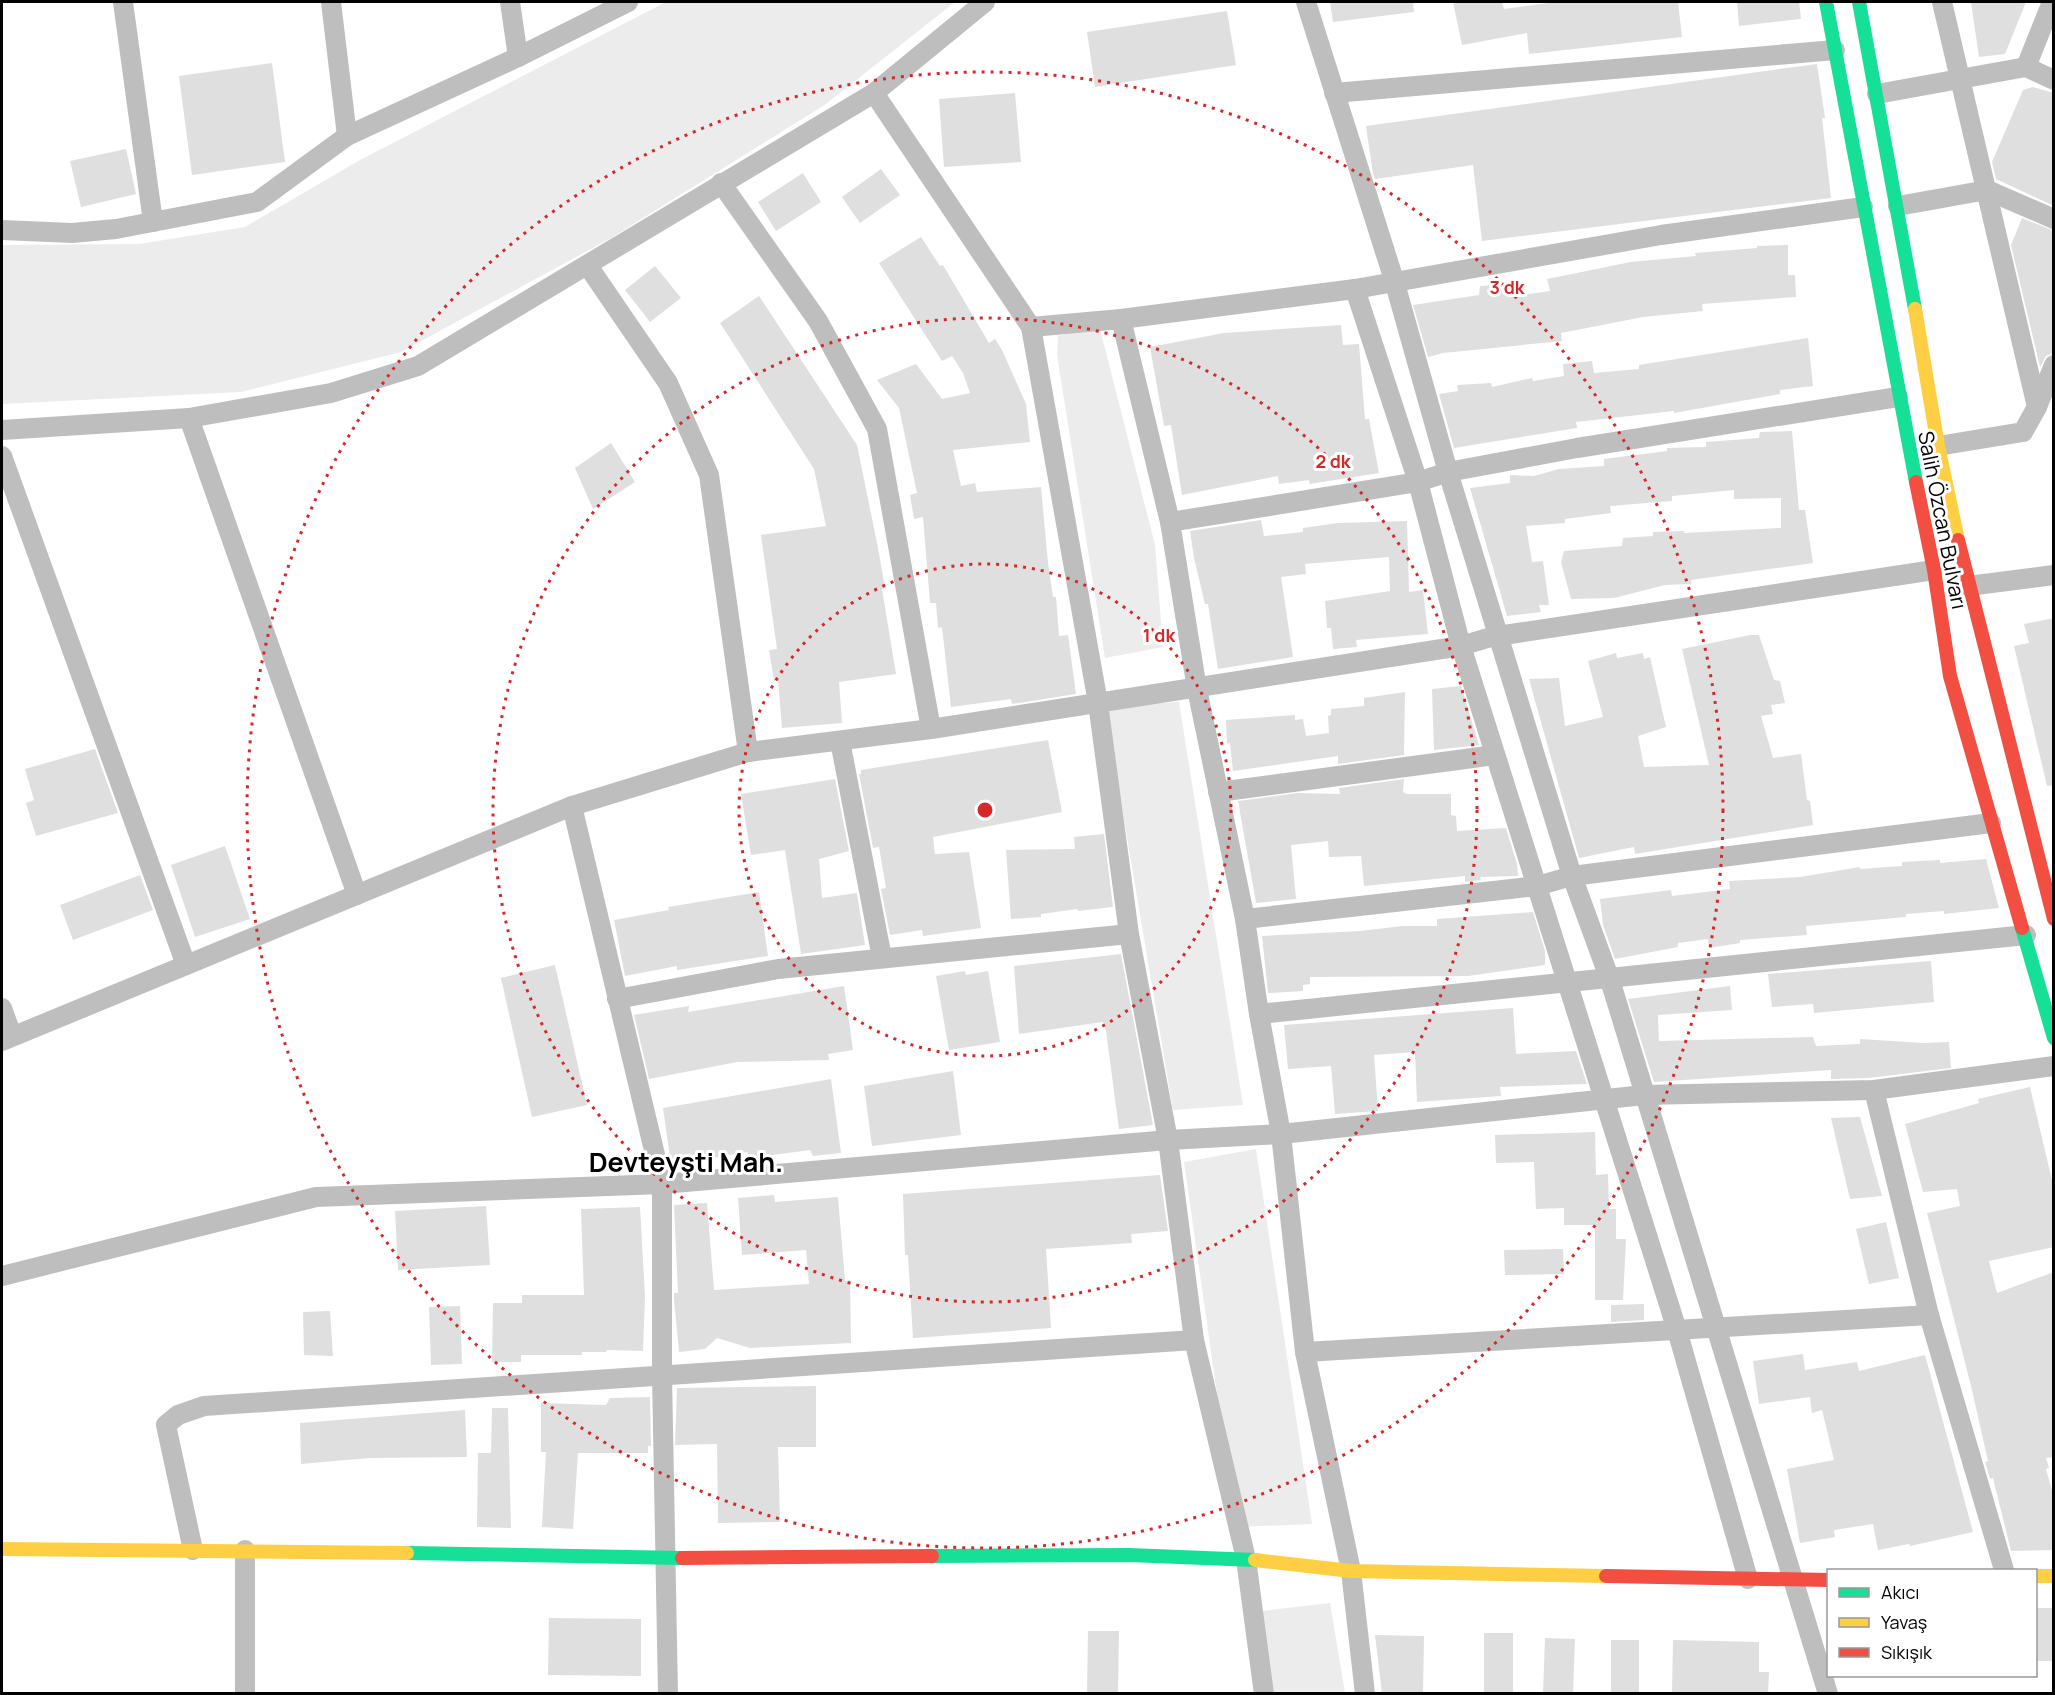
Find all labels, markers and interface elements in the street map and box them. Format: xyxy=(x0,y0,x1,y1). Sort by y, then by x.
text: 3 dk xyxy=(1490,275,1526,299)
street label: Salih Özcan Bulvarı xyxy=(1912,429,1974,611)
text: 2 dk xyxy=(1315,449,1352,473)
text: 1 dk xyxy=(1143,623,1176,647)
centre of rings xyxy=(975,800,995,820)
district label: Devteyşti Mah. xyxy=(589,1143,783,1180)
legend xyxy=(1827,1569,2037,1677)
text: Akıcı xyxy=(1881,1580,1919,1604)
text: Yavaş xyxy=(1881,1610,1927,1634)
text: Sıkışık xyxy=(1881,1640,1933,1664)

